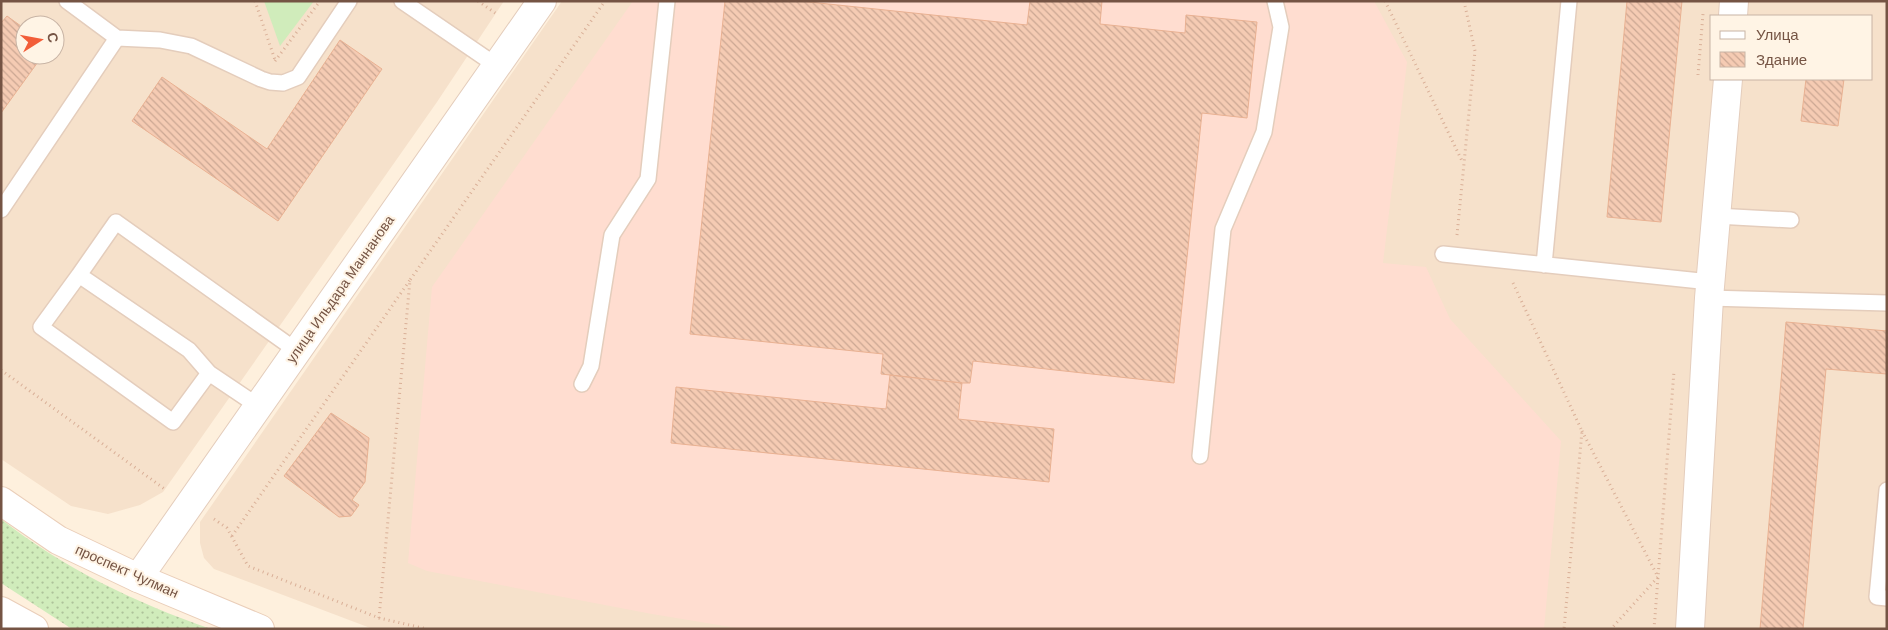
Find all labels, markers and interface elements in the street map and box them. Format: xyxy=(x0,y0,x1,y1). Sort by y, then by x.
north arrow xyxy=(15,15,65,65)
legend xyxy=(1710,15,1873,80)
text: Улица xyxy=(1756,25,1799,45)
text: С xyxy=(43,31,63,44)
text: Здание xyxy=(1756,50,1807,70)
street label: улица Ильдара Маннанова xyxy=(282,211,398,366)
street label: проспект Чулман xyxy=(73,540,181,602)

